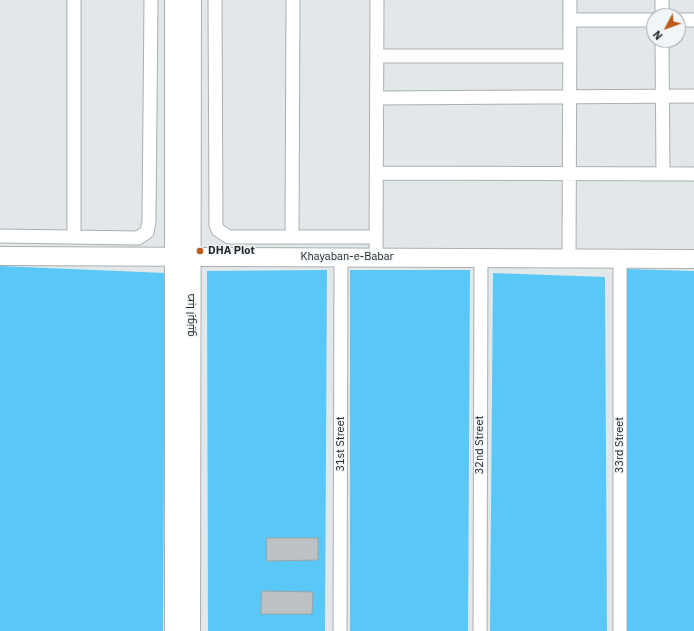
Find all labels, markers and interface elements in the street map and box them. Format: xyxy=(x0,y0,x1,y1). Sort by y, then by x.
north arrow xyxy=(646,8,686,48)
text: N xyxy=(650,28,666,43)
place label: DHA Plot xyxy=(208,244,255,258)
marker: DHA Plot xyxy=(195,246,205,256)
street label: Khayaban-e-Babar xyxy=(300,250,394,264)
street label: صبا ایونیو xyxy=(184,294,198,336)
street label: 31st Street xyxy=(334,416,348,472)
street label: 32nd Street xyxy=(473,416,487,474)
street label: 33rd Street xyxy=(613,417,627,473)

